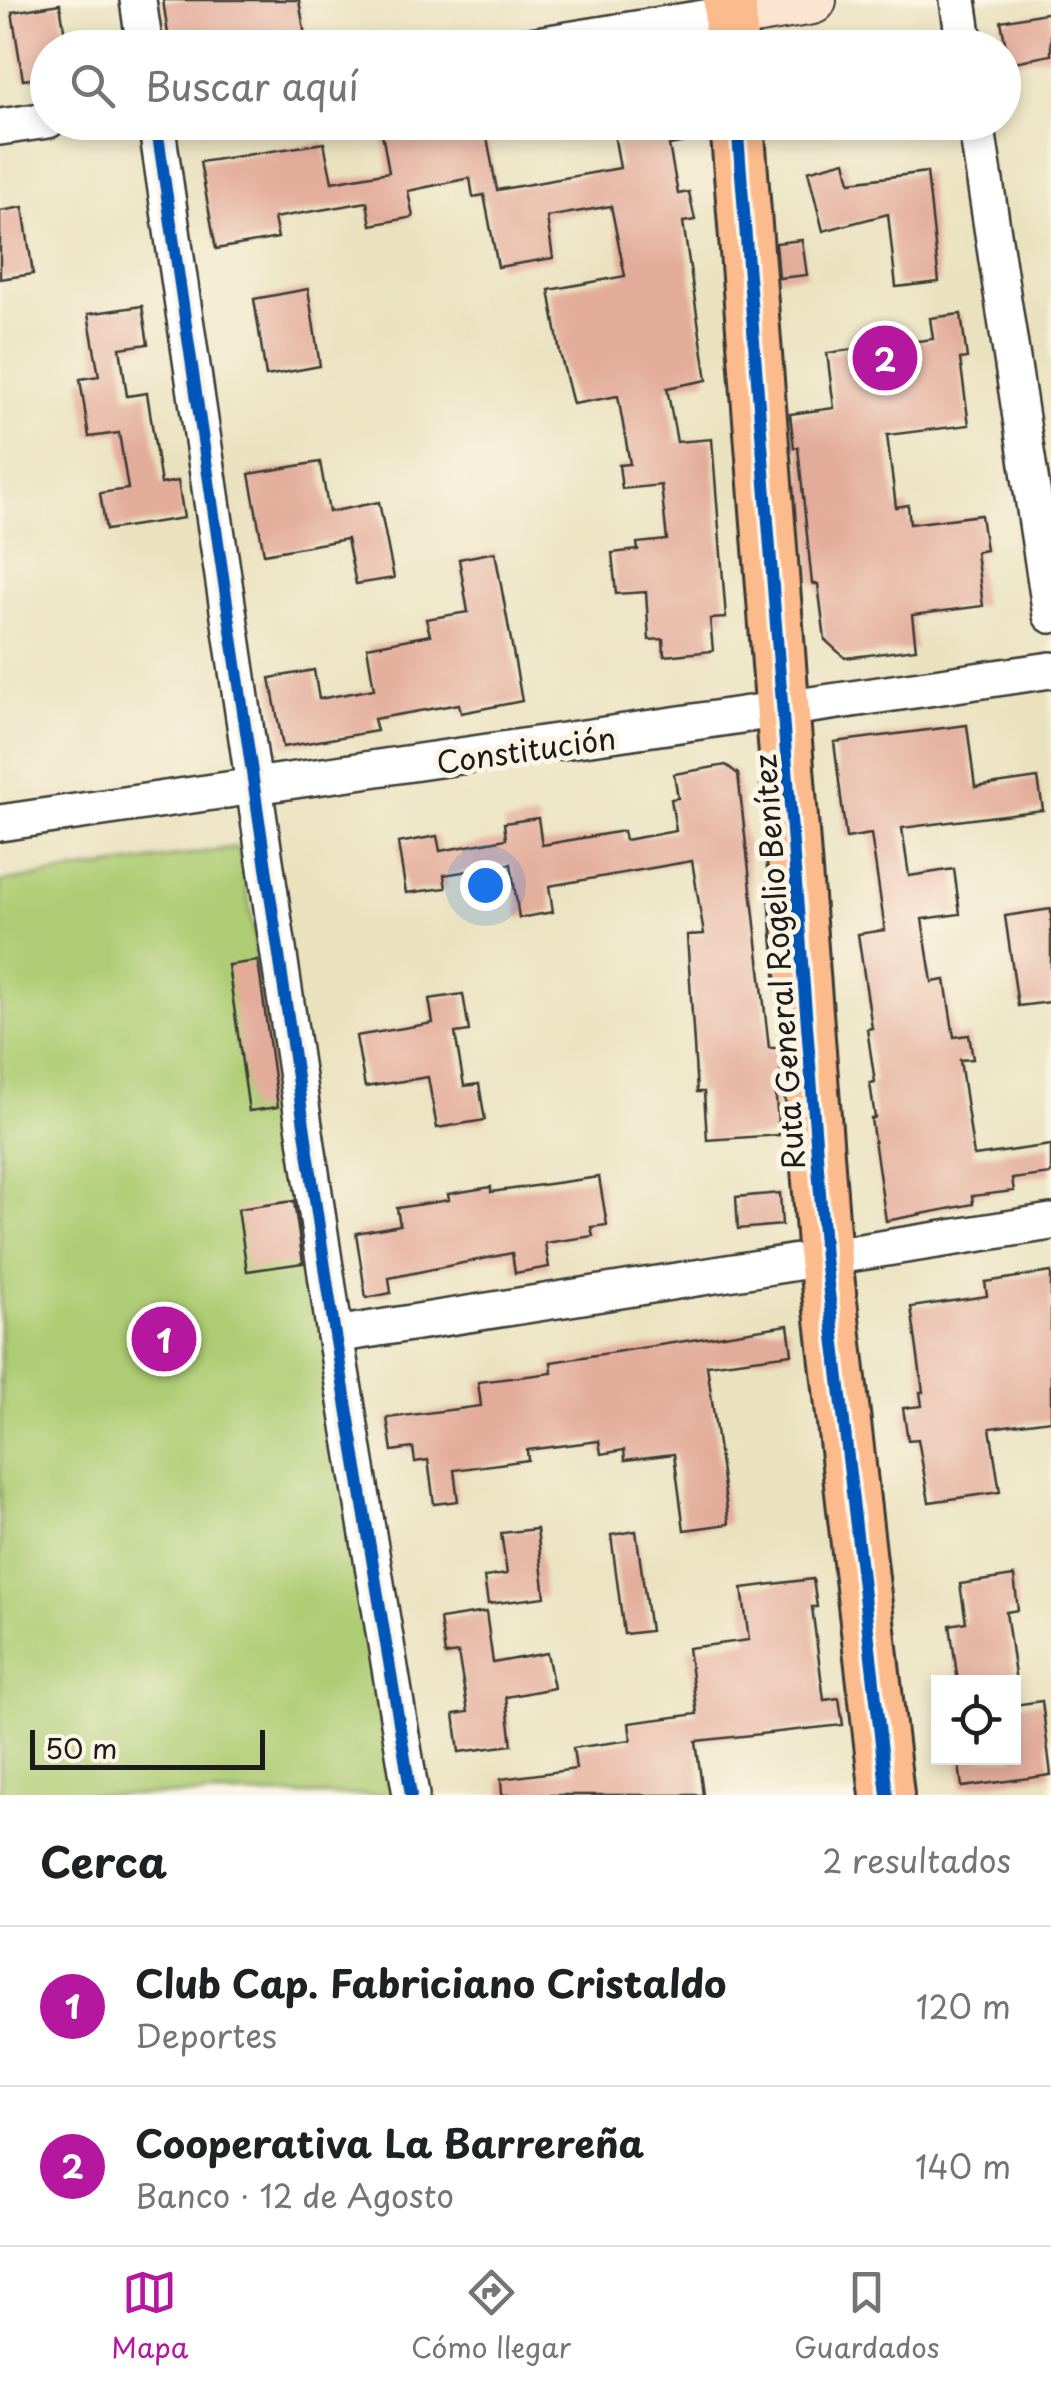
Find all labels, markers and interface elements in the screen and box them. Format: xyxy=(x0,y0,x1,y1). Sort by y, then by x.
search box xyxy=(30,30,1021,140)
text: Buscar aquí xyxy=(145,57,359,114)
icon: search xyxy=(65,58,120,113)
pin: 2 xyxy=(852,320,918,396)
street label: Constitución xyxy=(433,714,619,784)
street label: Ruta General Rogelio Benítez xyxy=(741,753,815,1171)
your location xyxy=(460,860,511,911)
pin: 1 xyxy=(132,1302,196,1376)
map controls xyxy=(931,1675,1021,1765)
button: locate xyxy=(931,1675,1021,1765)
scale bar xyxy=(30,1725,265,1770)
text: 50 m xyxy=(45,1726,118,1769)
text: Cerca xyxy=(40,1829,167,1892)
text: 2 resultados xyxy=(822,1836,1011,1884)
text: Club Cap. Fabriciano Cristaldo xyxy=(135,1954,726,2011)
text: 1 xyxy=(65,1982,80,2030)
text: 120 m xyxy=(916,1982,1011,2030)
text: Deportes xyxy=(135,2011,277,2059)
text: Cooperativa La Barrereña xyxy=(135,2114,644,2171)
text: 2 xyxy=(61,2142,84,2190)
text: 140 m xyxy=(915,2142,1011,2190)
text: Banco · 12 de Agosto xyxy=(135,2171,454,2219)
tab: Mapa xyxy=(111,2265,188,2368)
tab: Cómo llegar xyxy=(411,2265,571,2368)
tab: Guardados xyxy=(794,2265,940,2368)

